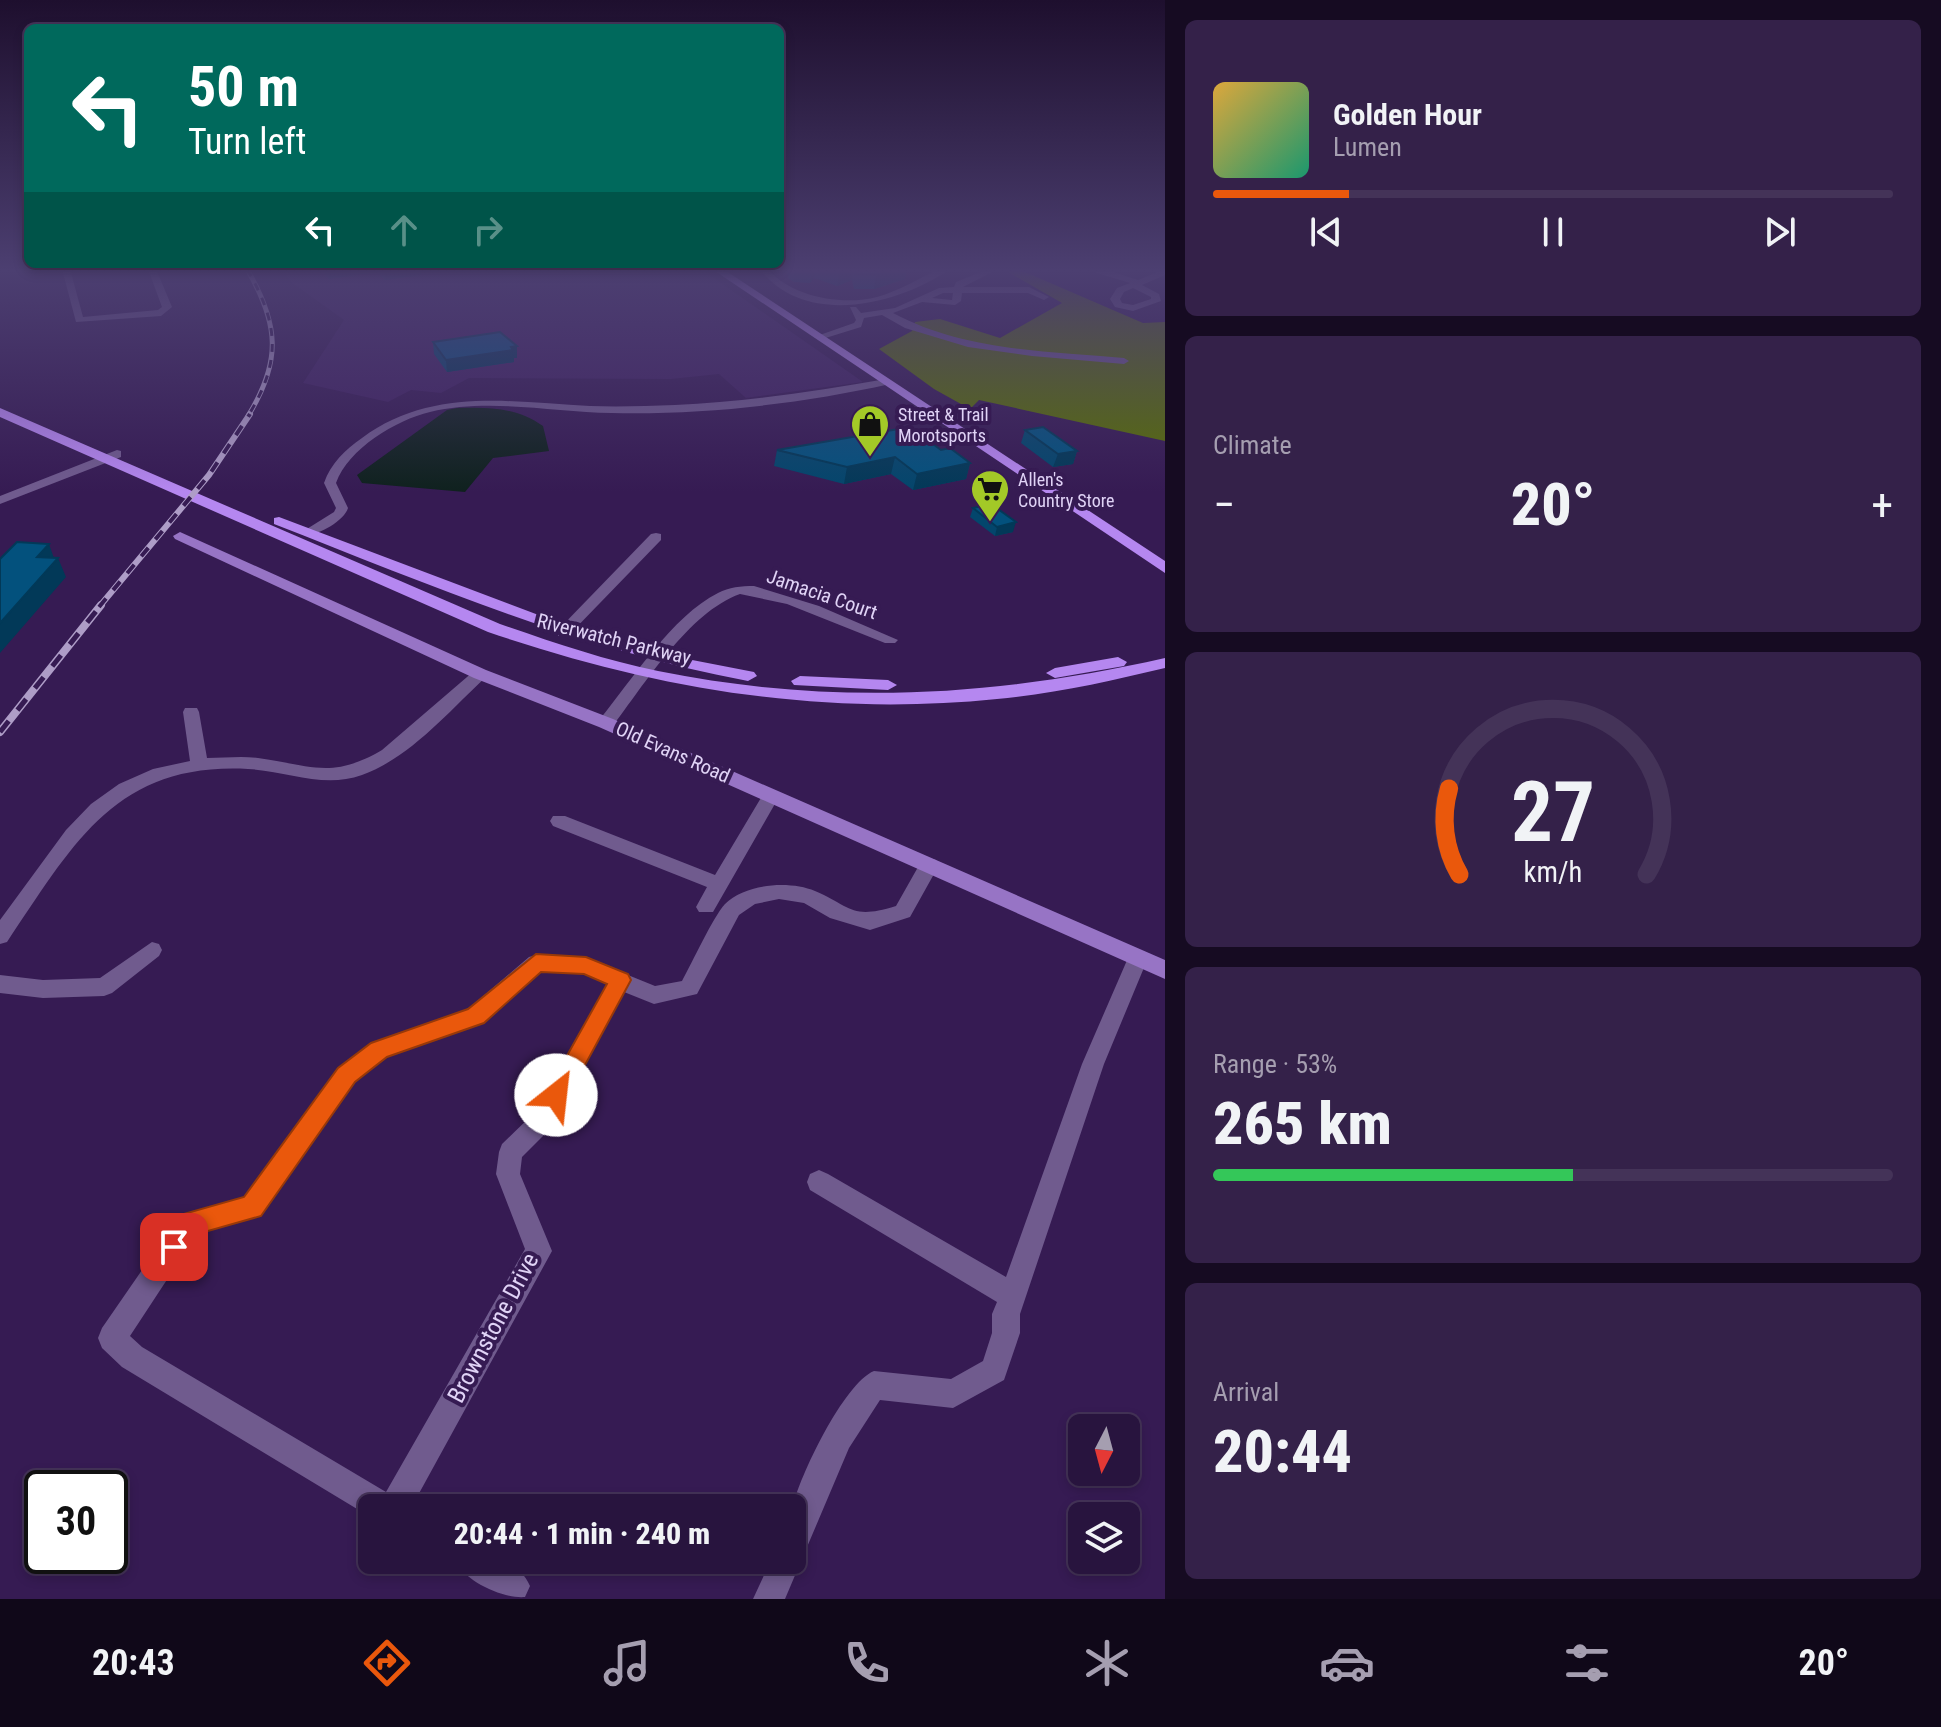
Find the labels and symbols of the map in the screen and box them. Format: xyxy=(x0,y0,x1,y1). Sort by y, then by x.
shop icon: Street & Trail Morotsports xyxy=(849,403,891,458)
place label: Street & Trail Morotsports xyxy=(898,404,989,446)
supermarket icon: Allen's Country Store xyxy=(969,468,1011,523)
place label: Allen's Country Store xyxy=(1018,469,1115,511)
street label: Jamacia Court xyxy=(764,564,881,624)
street label: Riverwatch Parkway xyxy=(535,608,693,670)
street label: Old Evans Road xyxy=(612,716,734,788)
position arrow xyxy=(514,1053,598,1137)
pin xyxy=(140,1213,208,1281)
street label: Brownstone Drive xyxy=(442,1248,544,1408)
north arrow xyxy=(1068,1414,1140,1486)
speed limit sign: 30 xyxy=(24,1470,128,1574)

